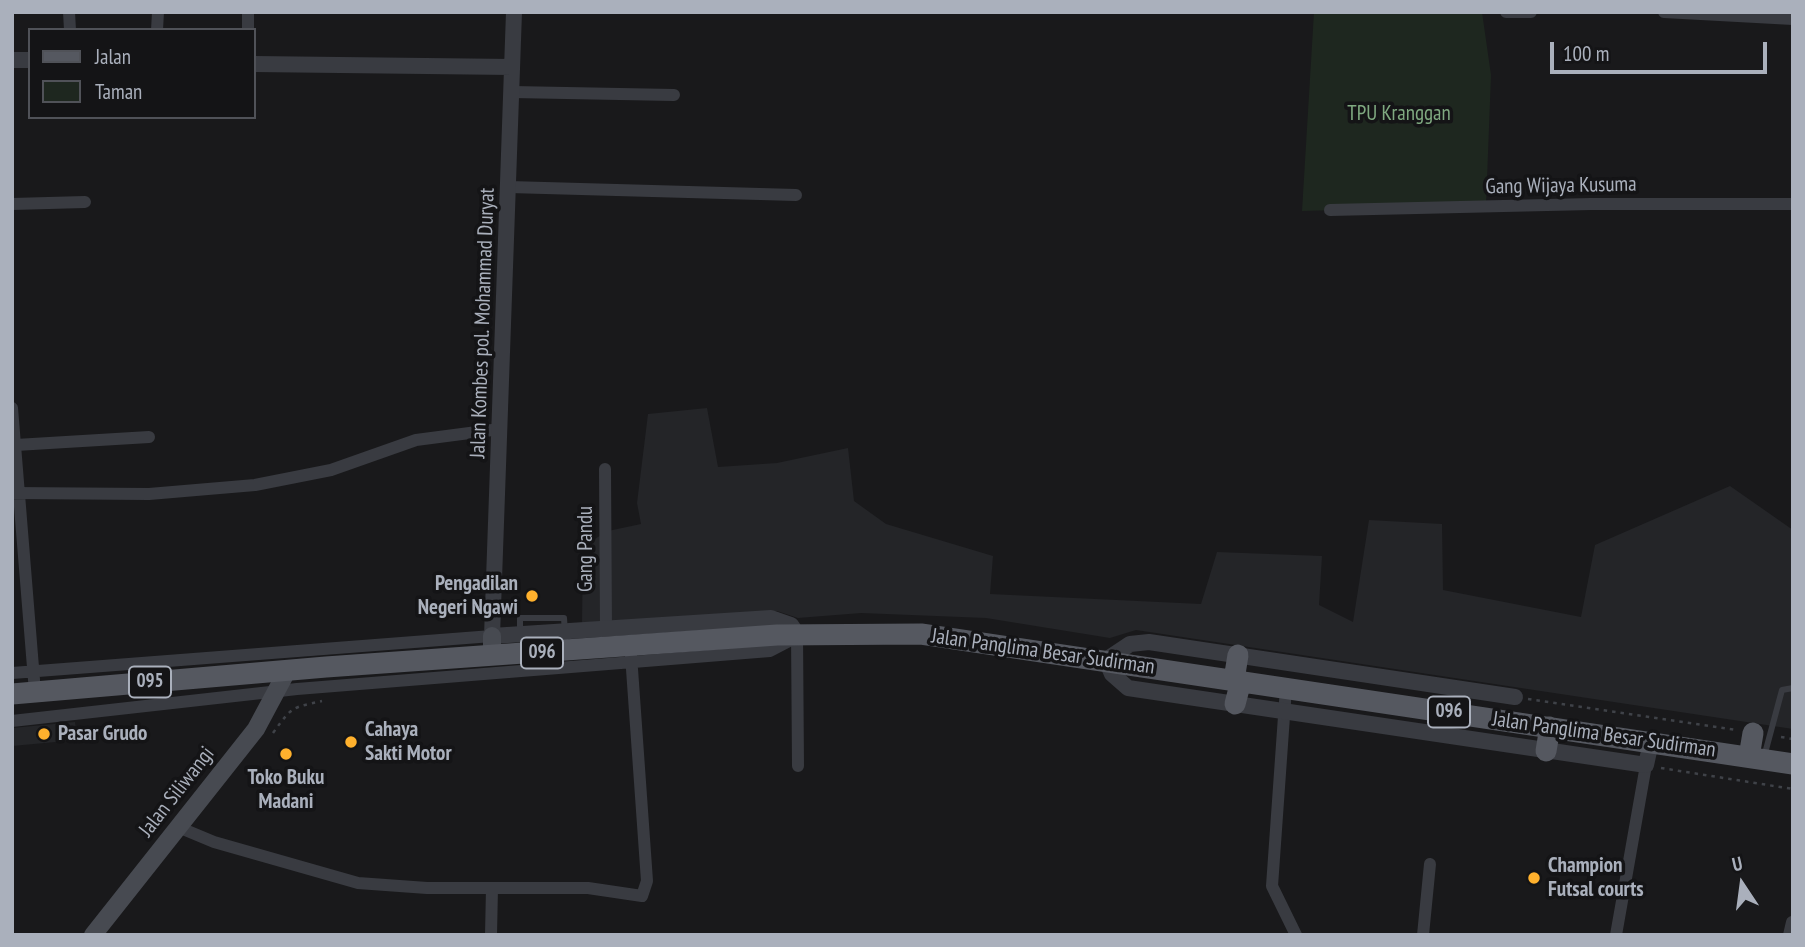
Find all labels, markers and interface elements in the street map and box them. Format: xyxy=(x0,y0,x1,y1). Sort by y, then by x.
legend xyxy=(28,28,256,119)
scale bar xyxy=(1553,28,1770,72)
text: 100 m xyxy=(1563,40,1609,67)
text: Jalan xyxy=(95,43,131,70)
text: Taman xyxy=(95,78,142,105)
park label: TPU Kranggan xyxy=(1347,101,1451,127)
street label: Gang Wijaya Kusuma xyxy=(1485,172,1637,200)
street label: Jalan Kombes pol. Mohammad Duryat xyxy=(466,187,500,459)
street label: Gang Pandu xyxy=(573,506,599,592)
place label: Pengadilan Negeri Ngawi xyxy=(418,571,518,621)
marker: Pengadilan Negeri Ngawi xyxy=(524,588,540,604)
street label: Jalan Panglima Besar Sudirman xyxy=(930,624,1156,680)
road number: 096 xyxy=(521,638,563,668)
road number: 095 xyxy=(129,666,171,698)
road number: 096 xyxy=(1428,696,1470,727)
street label: Jalan Panglima Besar Sudirman xyxy=(1491,707,1717,763)
place label: Cahaya Sakti Motor xyxy=(365,717,452,767)
place label: Pasar Grudo xyxy=(58,721,147,747)
marker: Pasar Grudo xyxy=(36,726,52,742)
marker: Cahaya Sakti Motor xyxy=(343,734,359,750)
street label: Jalan Siliwangi xyxy=(134,742,220,842)
marker: Toko Buku Madani xyxy=(278,746,294,762)
place label: Toko Buku Madani xyxy=(248,765,324,815)
north arrow xyxy=(1707,849,1777,919)
text: U xyxy=(1730,851,1745,876)
place label: Champion Futsal courts xyxy=(1548,853,1644,903)
marker: Champion Futsal courts xyxy=(1526,870,1542,886)

